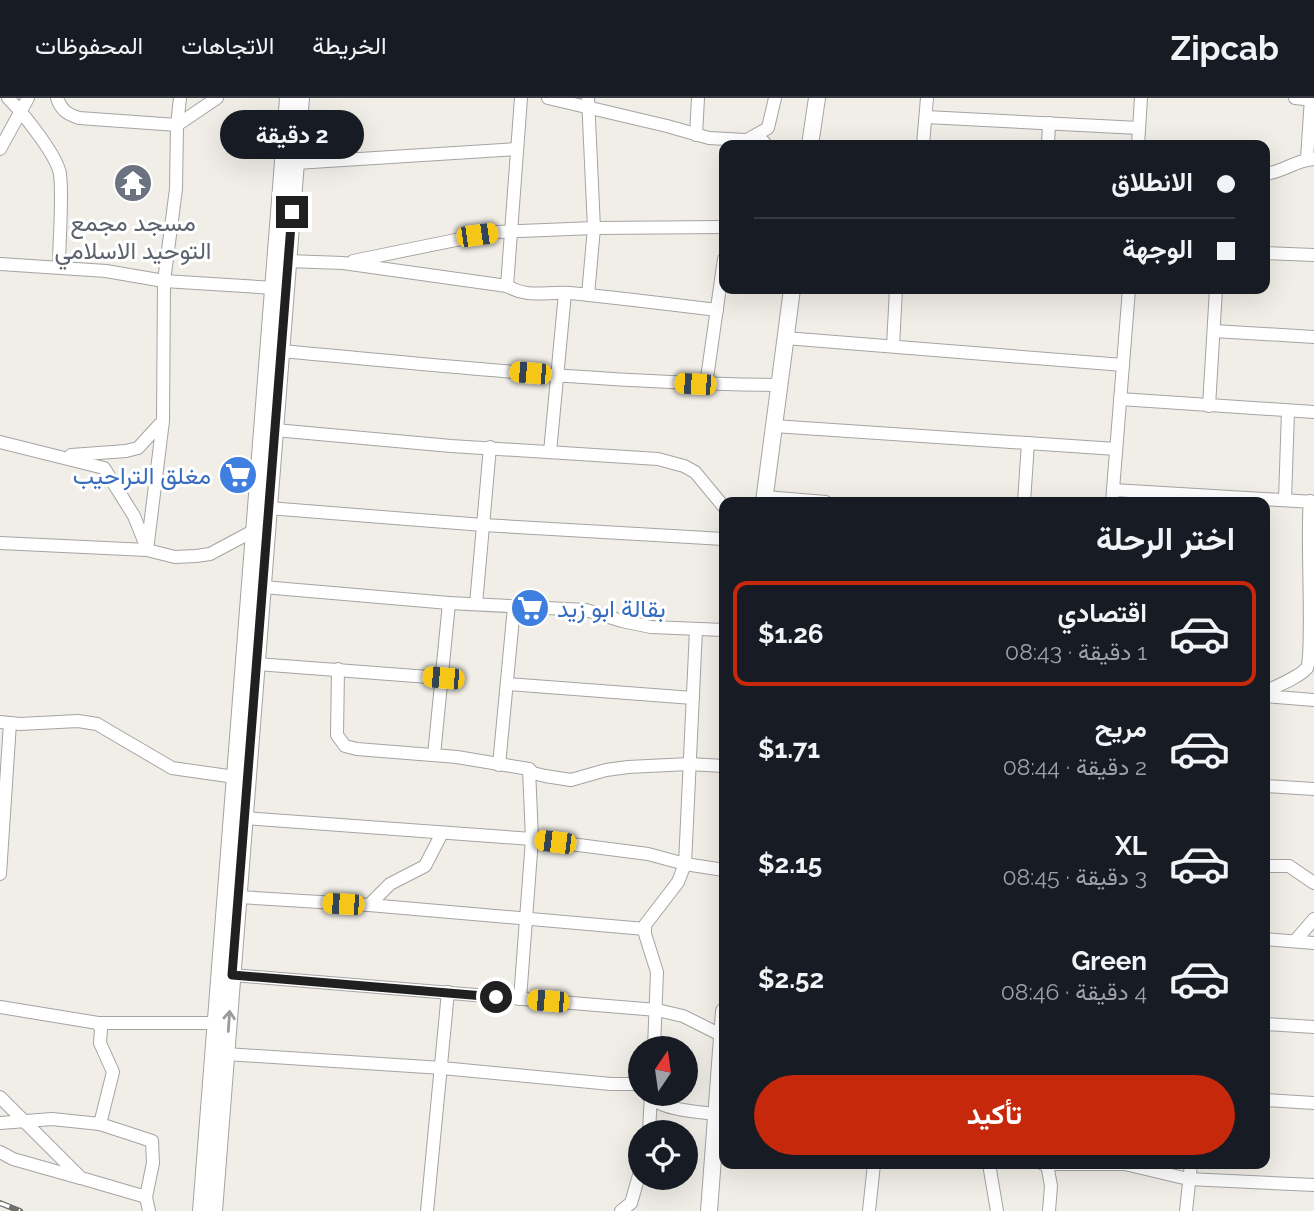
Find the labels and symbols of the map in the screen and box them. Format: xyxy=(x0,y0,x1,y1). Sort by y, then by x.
callout: 2 دقيقة xyxy=(220,110,364,159)
temple icon: مسجد مجمع التوحيد الاسلامي xyxy=(112,162,154,204)
route end xyxy=(276,196,308,228)
place label: مسجد مجمع التوحيد الاسلامي xyxy=(55,208,211,270)
car xyxy=(455,222,500,248)
car xyxy=(509,361,552,385)
car xyxy=(674,372,717,396)
supermarket icon: مغلق التراحيب xyxy=(217,454,259,496)
place label: مغلق التراحيب xyxy=(73,461,211,491)
supermarket icon: بقالة ابو زيد xyxy=(509,587,551,629)
place label: بقالة ابو زيد xyxy=(557,594,666,624)
car xyxy=(422,666,465,690)
car xyxy=(533,829,578,855)
car xyxy=(322,892,365,916)
route start xyxy=(480,981,512,1013)
car xyxy=(527,989,570,1013)
one-way arrow xyxy=(223,1010,236,1033)
north arrow xyxy=(628,1036,698,1106)

